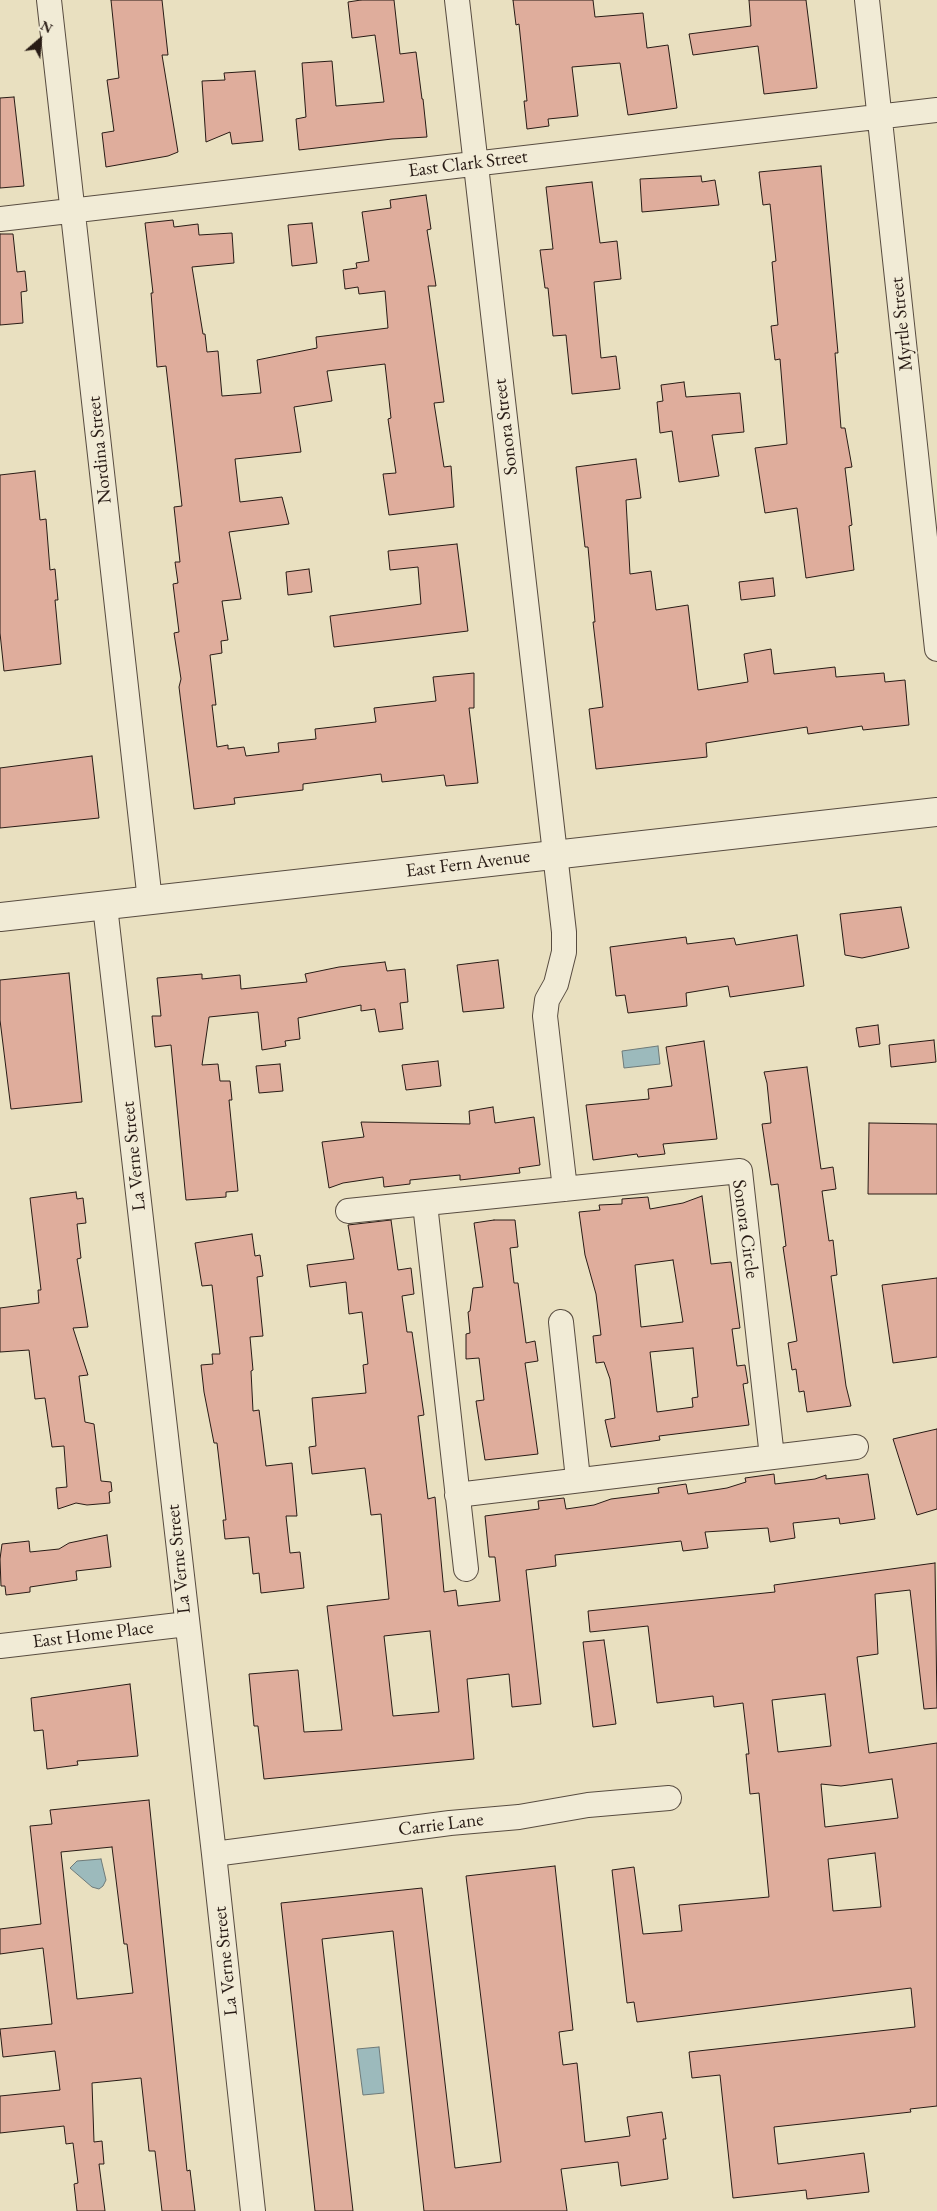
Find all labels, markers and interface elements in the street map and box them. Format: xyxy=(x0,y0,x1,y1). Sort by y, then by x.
north arrow xyxy=(15,15,65,65)
text: N xyxy=(38,16,56,37)
street label: East Clark Street xyxy=(407,145,529,183)
street label: Myrtle Street xyxy=(886,276,918,372)
street label: Sonora Street xyxy=(489,377,523,477)
street label: Nordina Street xyxy=(83,395,117,505)
street label: East Fern Avenue xyxy=(405,845,531,883)
street label: La Verne Street xyxy=(117,1100,151,1212)
street label: Sonora Circle xyxy=(727,1178,763,1280)
street label: La Verne Street xyxy=(162,1503,196,1615)
street label: East Home Place xyxy=(31,1616,155,1654)
street label: Carrie Lane xyxy=(397,1808,485,1842)
street label: La Verne Street xyxy=(209,1905,243,2017)

